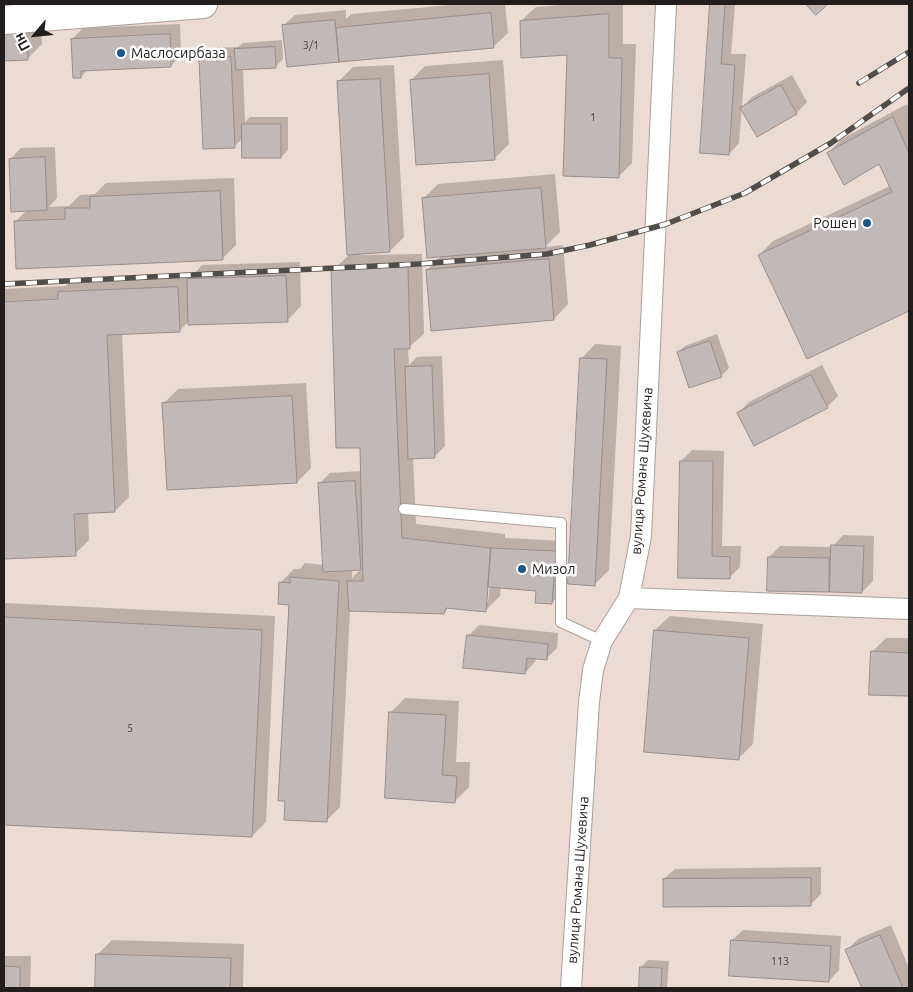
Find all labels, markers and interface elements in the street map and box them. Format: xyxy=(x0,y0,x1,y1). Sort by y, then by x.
north arrow xyxy=(10,10,60,60)
text: Пн xyxy=(10,30,33,54)
house number: 3/1 xyxy=(303,38,319,52)
place label: Маслосирбаза xyxy=(131,45,226,61)
marker: Маслосирбаза xyxy=(115,47,127,59)
house number: 1 xyxy=(590,110,596,124)
place label: Рошен xyxy=(813,215,857,231)
marker: Рошен xyxy=(861,217,873,229)
street label: вулиця Романа Шухевича xyxy=(628,387,656,555)
place label: Мизол xyxy=(532,561,576,577)
marker: Мизол xyxy=(516,563,528,575)
house number: 5 xyxy=(127,721,133,735)
street label: вулиця Романа Шухевича xyxy=(564,796,592,964)
house number: 113 xyxy=(771,954,789,968)

